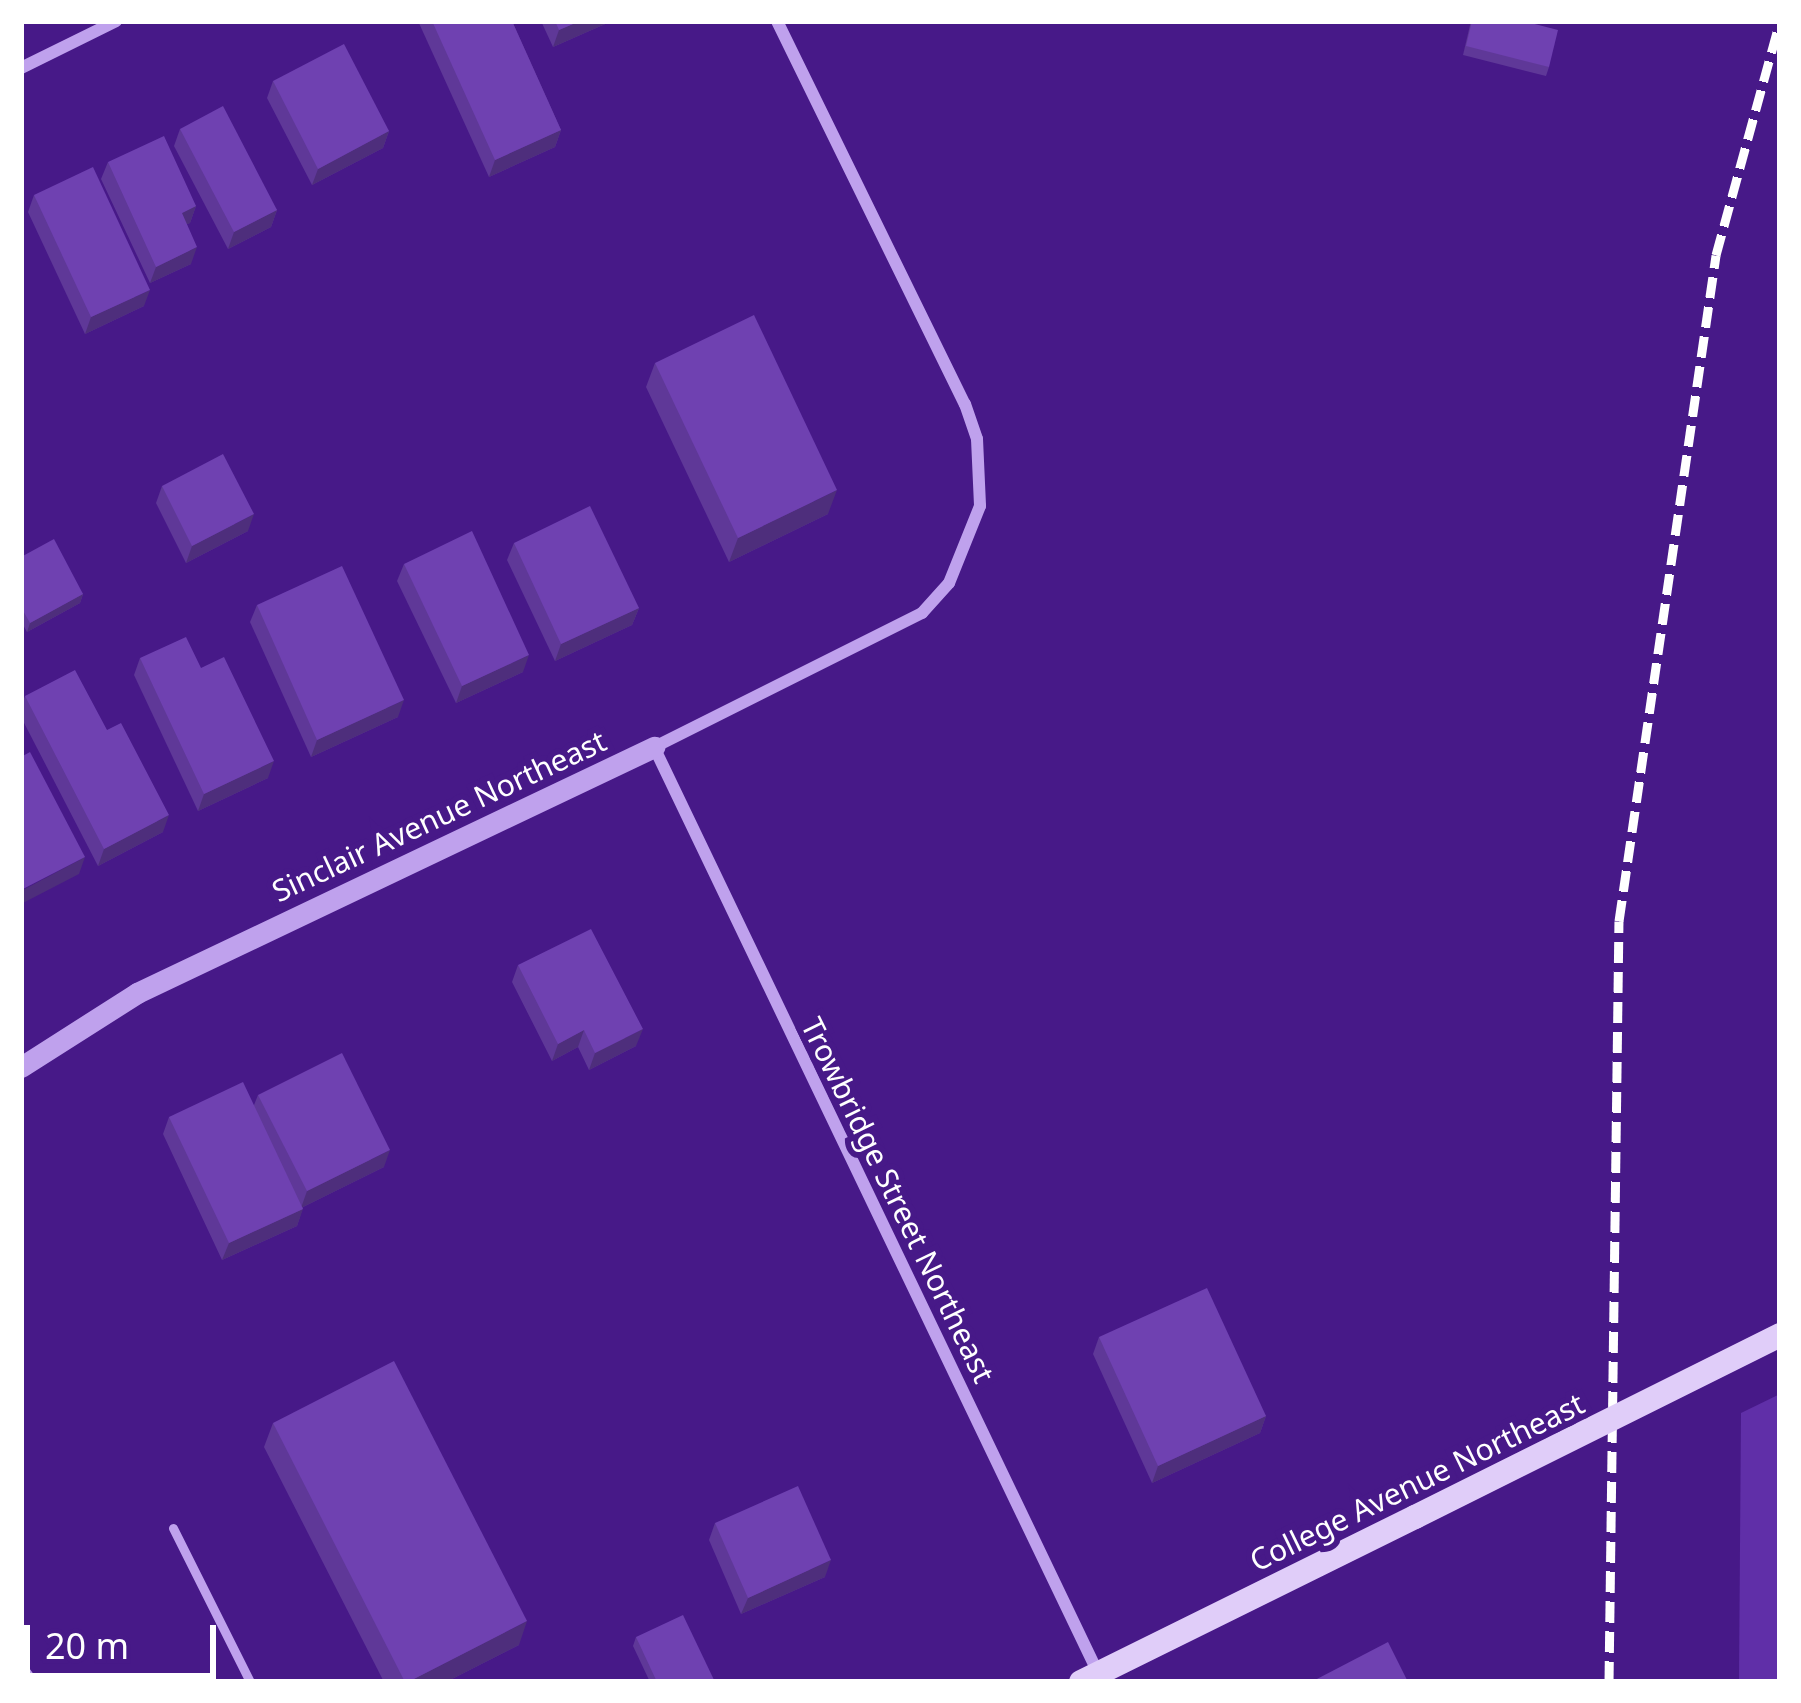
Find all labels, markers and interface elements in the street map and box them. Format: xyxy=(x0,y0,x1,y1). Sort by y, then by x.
street label: Sinclair Avenue Northeast xyxy=(266,723,612,909)
street label: Trowbridge Street Northeast xyxy=(794,1012,1002,1388)
street label: College Avenue Northeast xyxy=(1244,1385,1590,1579)
scale bar xyxy=(30,1601,222,1675)
text: 20 m xyxy=(45,1621,129,1670)

